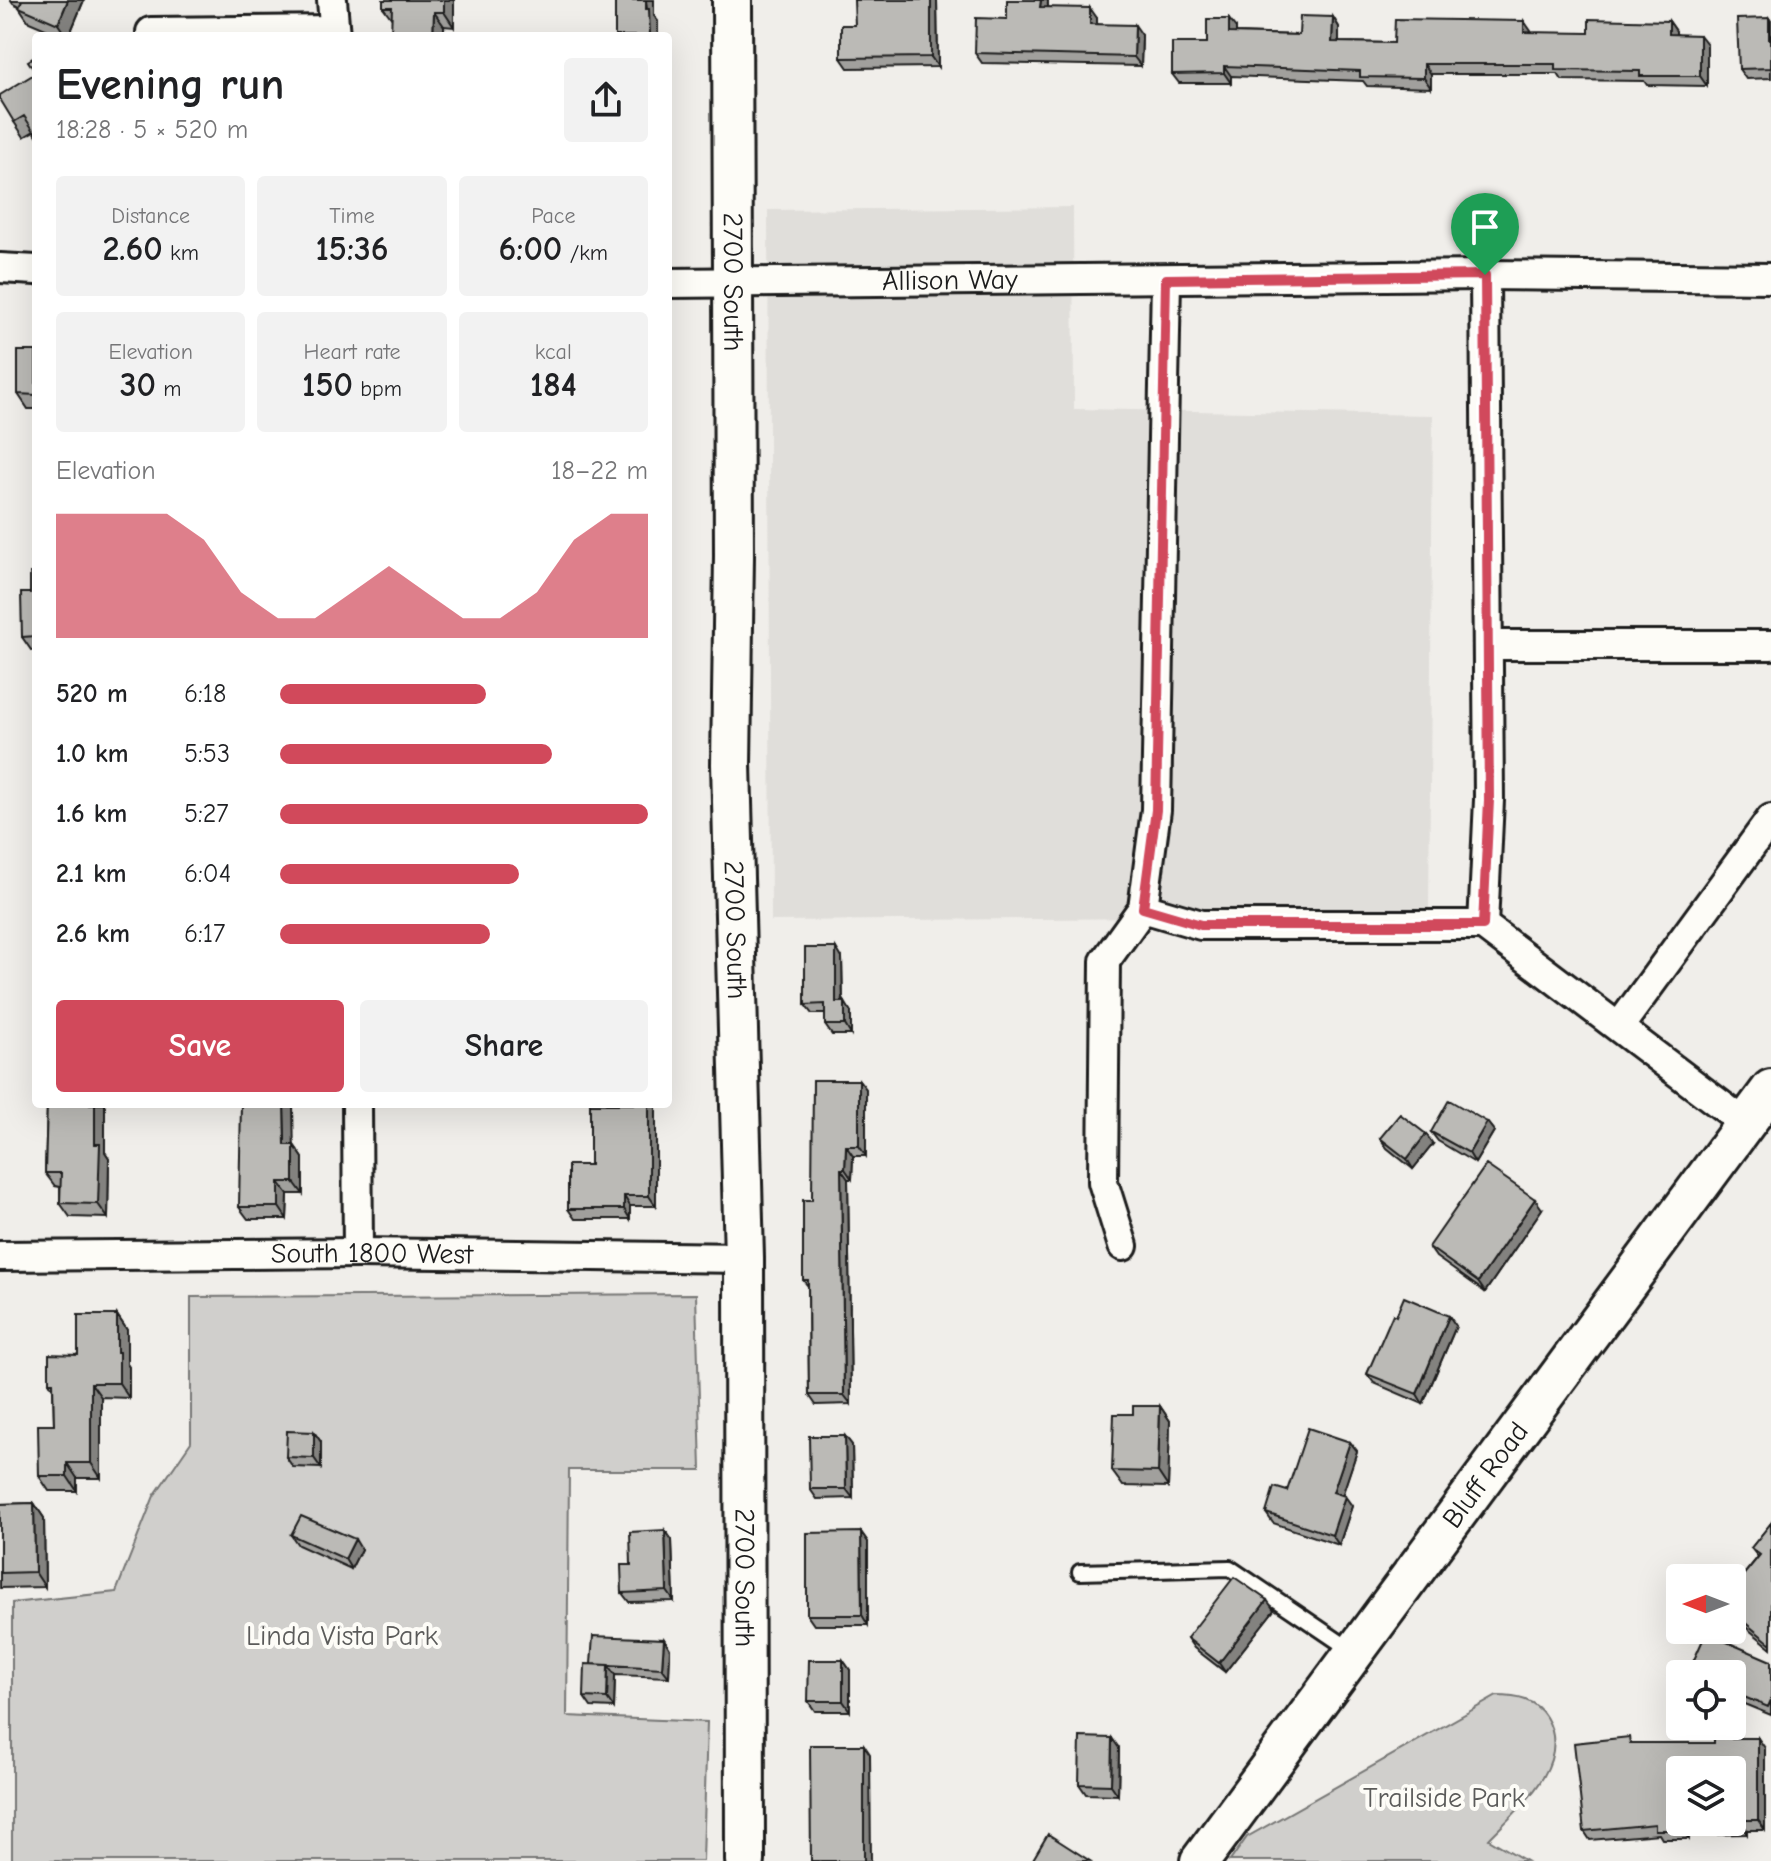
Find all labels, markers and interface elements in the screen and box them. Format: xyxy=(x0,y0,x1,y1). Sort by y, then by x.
button: share xyxy=(564,58,648,142)
text: Evening run xyxy=(56,59,284,110)
text: 18:28 · 5 × 520 m xyxy=(56,115,248,145)
pin xyxy=(1451,193,1519,275)
text: Distance xyxy=(111,203,190,229)
text: Time xyxy=(329,203,375,229)
text: Pace xyxy=(531,203,576,229)
icon: arrive xyxy=(1463,205,1507,249)
street label: 2700 South xyxy=(717,212,749,352)
text: 2.60 xyxy=(102,229,163,269)
text: 15:36 xyxy=(315,229,388,269)
text: 6:00 xyxy=(499,229,562,269)
text: km xyxy=(163,240,199,266)
text: /km xyxy=(562,240,608,266)
street label: Allison Way xyxy=(882,264,1018,297)
text: Elevation xyxy=(109,339,193,365)
text: Heart rate xyxy=(303,339,400,365)
text: kcal xyxy=(535,339,572,365)
text: 30 xyxy=(120,365,156,405)
text: 150 xyxy=(302,365,353,405)
text: 184 xyxy=(530,365,577,405)
text: m xyxy=(156,376,182,402)
text: bpm xyxy=(353,376,402,402)
text: Elevation xyxy=(56,456,156,486)
text: 18–22 m xyxy=(551,456,648,486)
text: 520 m xyxy=(56,679,128,709)
text: 6:18 xyxy=(184,679,226,709)
text: 1.0 km xyxy=(56,739,128,769)
text: 5:53 xyxy=(184,739,230,769)
text: 1.6 km xyxy=(56,799,127,829)
text: 5:27 xyxy=(184,799,229,829)
text: 2.1 km xyxy=(56,859,127,889)
text: 6:04 xyxy=(184,859,231,889)
street label: 2700 South xyxy=(718,860,753,1000)
text: 2.6 km xyxy=(56,919,130,949)
text: 6:17 xyxy=(184,919,225,949)
button: Save xyxy=(56,1000,344,1092)
button: Share xyxy=(360,1000,648,1092)
street label: South 1800 West xyxy=(271,1237,474,1271)
street label: Bluff Road xyxy=(1436,1416,1535,1534)
street label: 2700 South xyxy=(728,1508,761,1647)
north arrow xyxy=(1666,1564,1746,1644)
map controls xyxy=(1666,1564,1746,1836)
park label: Linda Vista Park xyxy=(246,1620,439,1652)
button: locate xyxy=(1666,1660,1746,1740)
button: layers xyxy=(1666,1756,1746,1836)
park label: Trailside Park xyxy=(1363,1782,1525,1814)

